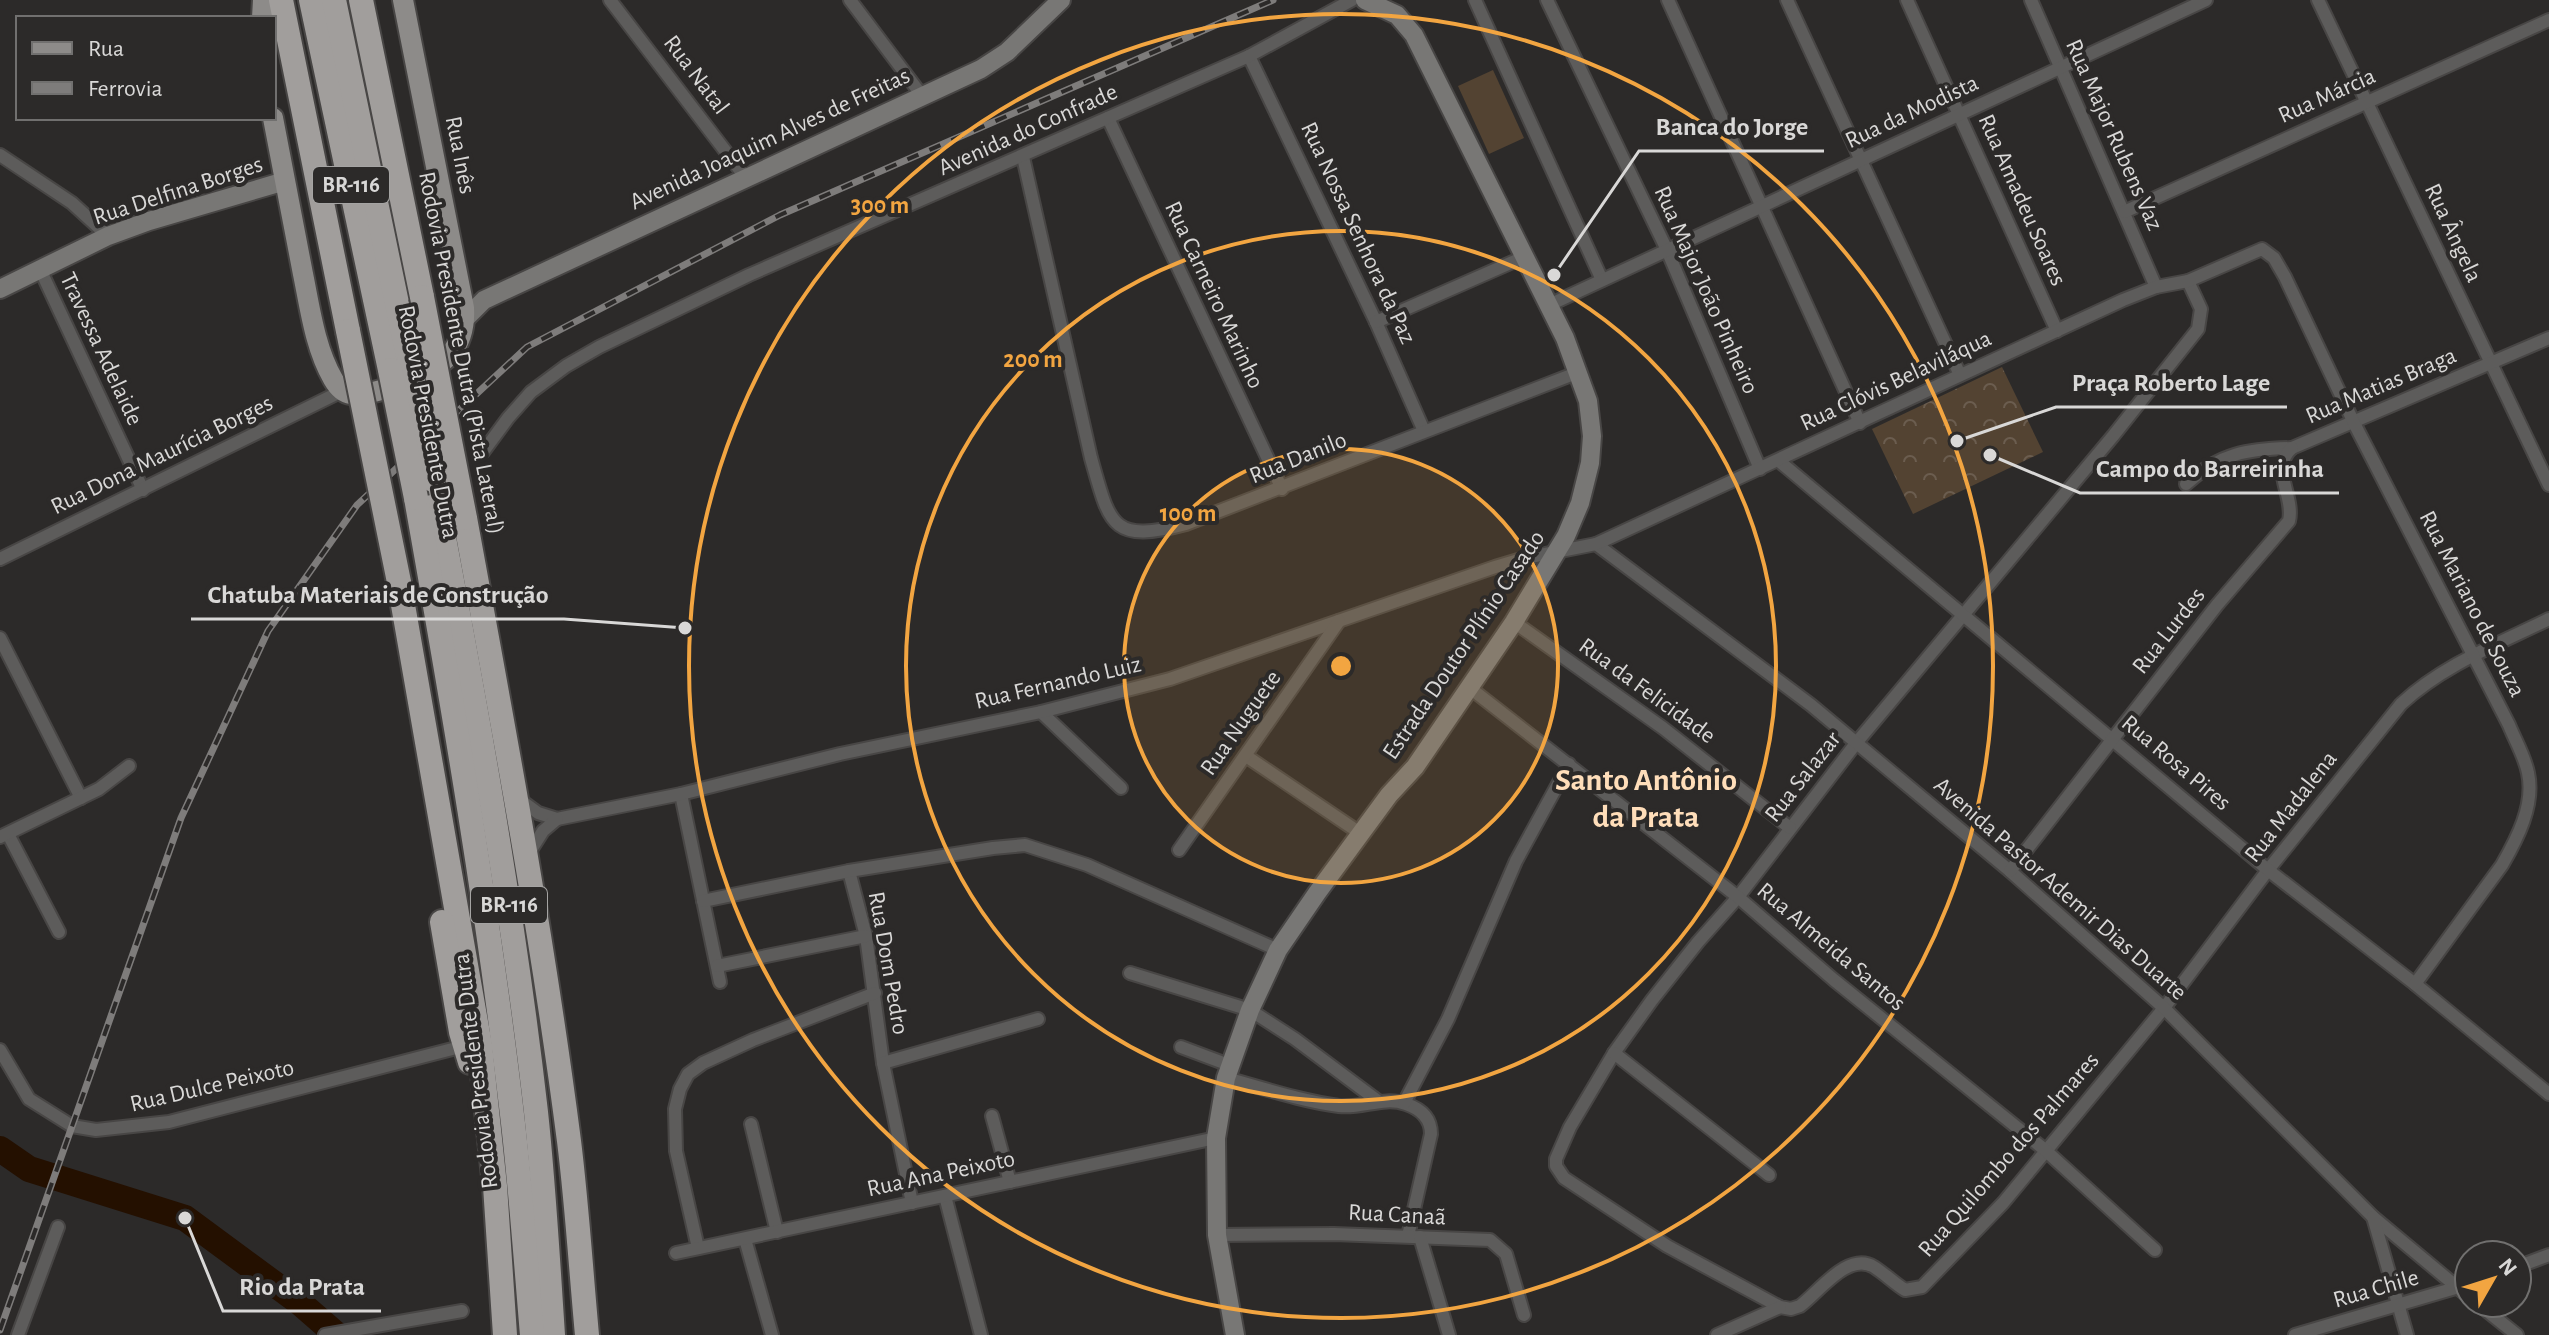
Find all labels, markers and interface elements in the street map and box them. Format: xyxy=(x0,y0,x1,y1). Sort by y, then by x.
legend xyxy=(16,16,276,120)
street label: Rua Natal xyxy=(659,31,733,119)
street label: Rua Major Rubens Vaz xyxy=(2061,36,2167,234)
text: Rua xyxy=(88,37,124,61)
street label: Avenida Joaquim Alves de Freitas xyxy=(626,63,914,215)
street label: Rua Márcia xyxy=(2275,64,2379,128)
street label: Rua da Modista xyxy=(1842,71,1982,153)
text: Ferrovia xyxy=(88,77,163,101)
street label: Avenida do Confrade xyxy=(935,80,1121,180)
callout: Banca do Jorge xyxy=(1639,101,1824,151)
street label: Rua Amadeu Soares xyxy=(1973,111,2071,289)
street label: Rua Inês xyxy=(441,114,479,196)
text: Banca do Jorge xyxy=(1656,114,1808,140)
street label: Rua Nossa Senhora da Paz xyxy=(1296,118,1420,348)
street label: Rua Delfina Borges xyxy=(90,152,266,230)
road number: BR-116 xyxy=(313,167,389,203)
street label: Rodovia Presidente Dutra (Pista Lateral) xyxy=(412,169,510,537)
street label: Rua Ângela xyxy=(2420,179,2488,286)
street label: Rua Major João Pinheiro xyxy=(1649,183,1763,397)
text: 300 m xyxy=(851,194,909,218)
street label: Rua Carneiro Marinho xyxy=(1160,198,1268,392)
street label: Travessa Adelaide xyxy=(55,269,147,429)
street label: Rodovia Presidente Dutra xyxy=(391,303,465,541)
street label: Rua Clóvis Belaviláqua xyxy=(1797,326,1995,436)
street label: Rua Matias Braga xyxy=(2302,343,2460,429)
text: 200 m xyxy=(1003,348,1063,372)
callout: Praça Roberto Lage xyxy=(2056,357,2287,407)
text: Praça Roberto Lage xyxy=(2072,370,2270,396)
street label: Rua Dona Maurícia Borges xyxy=(47,391,277,519)
street label: Rua Danilo xyxy=(1246,428,1350,488)
callout: Campo do Barreirinha xyxy=(2080,443,2339,493)
text: Campo do Barreirinha xyxy=(2096,456,2324,482)
text: 100 m xyxy=(1160,502,1216,526)
street label: Rua Mariano de Souza xyxy=(2415,507,2529,701)
street label: Estrada Doutor Plínio Casado xyxy=(1379,526,1549,764)
callout: Chatuba Materiais de Construção xyxy=(191,569,564,619)
text: Chatuba Materiais de Construção xyxy=(207,582,549,608)
street label: Rua Lurdes xyxy=(2128,583,2210,679)
street label: Rua da Felicidade xyxy=(1574,634,1720,748)
street label: Rua Fernando Luiz xyxy=(972,652,1144,714)
centre of rings xyxy=(1327,652,1355,680)
street label: Rua Nuguete xyxy=(1196,666,1286,780)
street label: Rua Rosa Pires xyxy=(2117,711,2235,815)
street label: Rua Salazar xyxy=(1760,727,1846,827)
street label: Rua Madalena xyxy=(2240,747,2342,867)
district label: Santo Antônio da Prata xyxy=(1555,764,1737,833)
street label: Avenida Pastor Ademir Dias Duarte xyxy=(1929,773,2191,1005)
street label: Rua Almeida Santos xyxy=(1752,878,1910,1016)
road number: BR-116 xyxy=(471,887,547,923)
street label: Rua Dom Pedro xyxy=(864,890,912,1036)
street label: Rodovia Presidente Dutra xyxy=(450,952,502,1190)
street label: Rua Quilombo dos Palmares xyxy=(1914,1048,2104,1262)
street label: Rua Dulce Peixoto xyxy=(128,1055,296,1117)
street label: Rua Ana Peixoto xyxy=(865,1147,1017,1201)
street label: Rua Canaã xyxy=(1347,1200,1447,1230)
north arrow xyxy=(2453,1239,2533,1319)
text: N xyxy=(2494,1254,2521,1280)
callout: Rio da Prata xyxy=(223,1261,381,1311)
street label: Rua Chile xyxy=(2330,1265,2422,1313)
text: Rio da Prata xyxy=(239,1274,365,1300)

